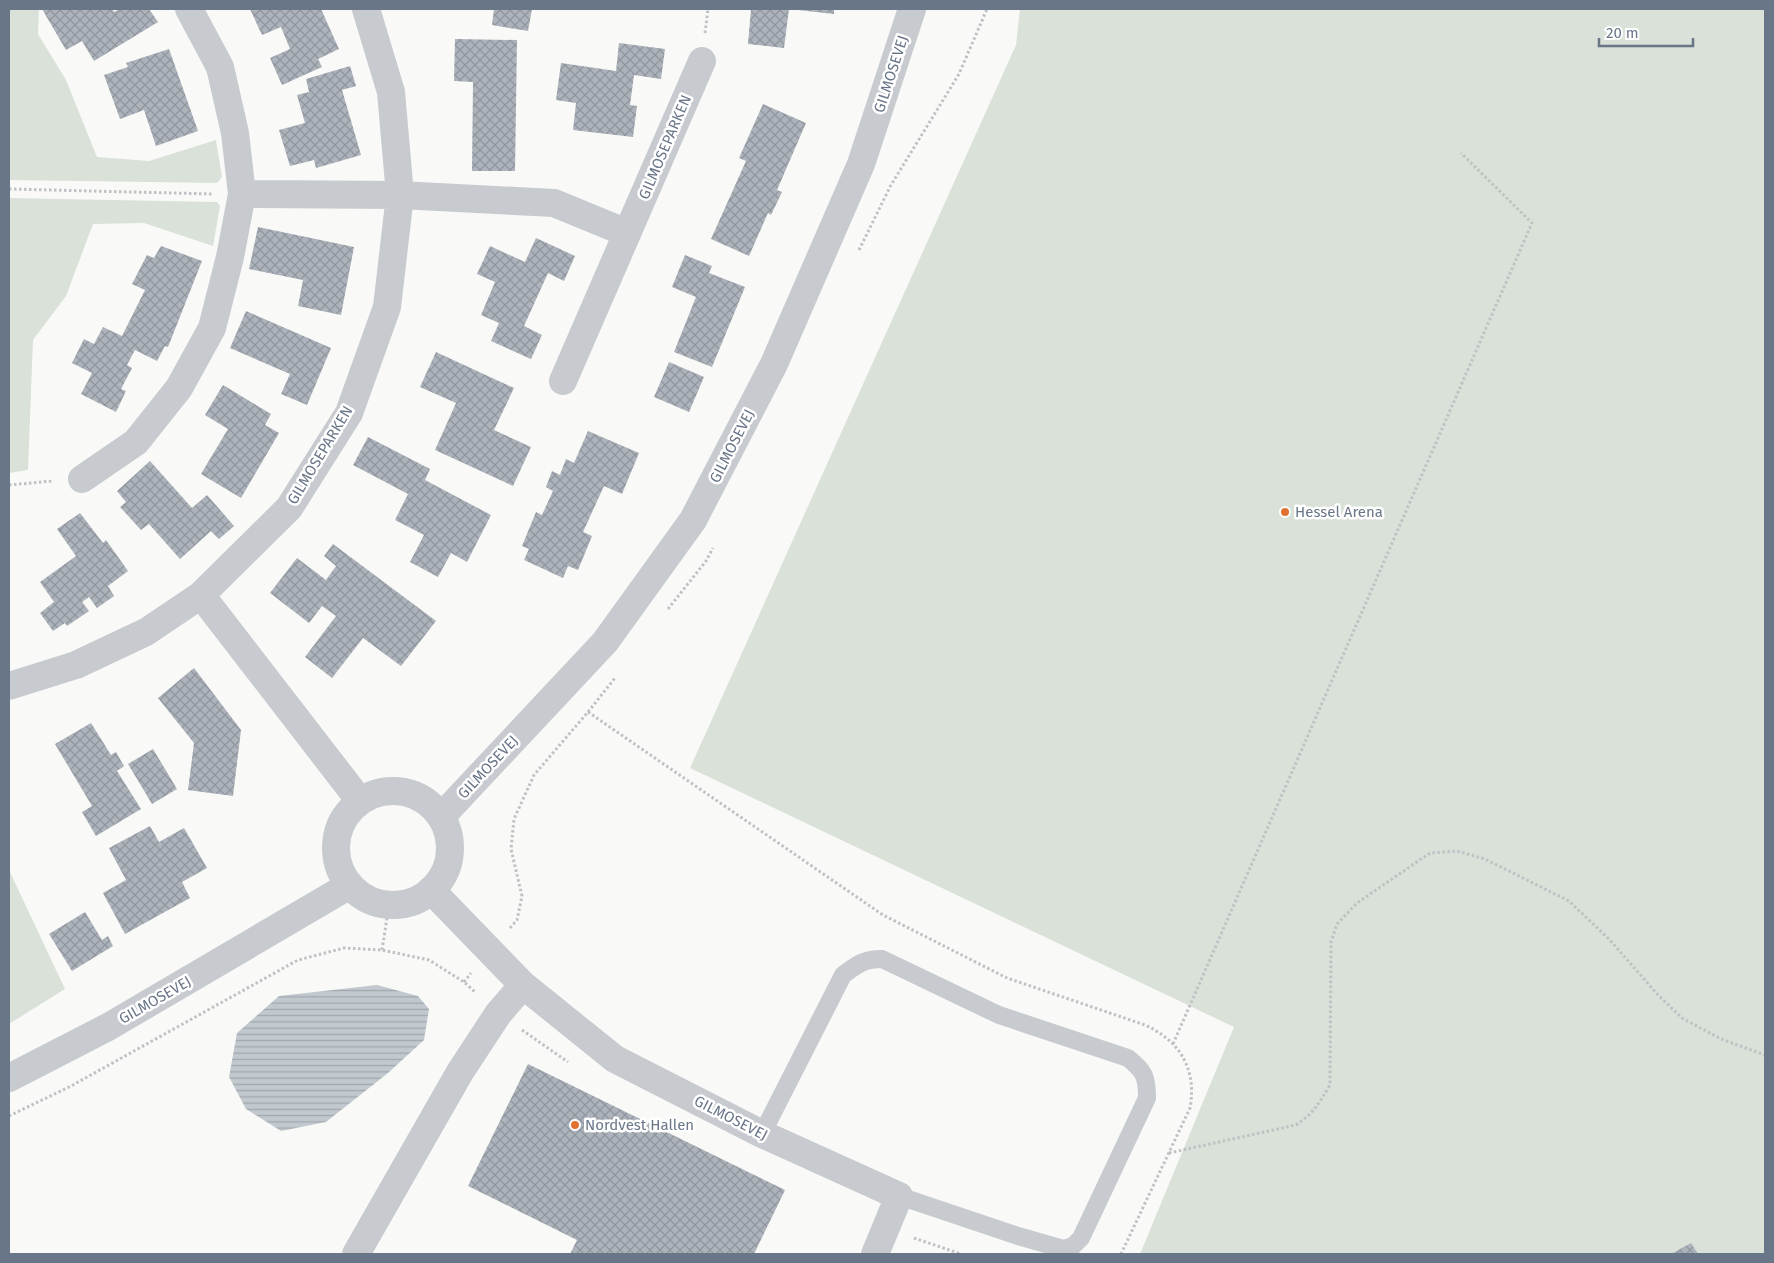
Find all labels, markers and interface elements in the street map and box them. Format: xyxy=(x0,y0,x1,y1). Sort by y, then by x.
scale bar xyxy=(1599,15,1693,47)
text: 20 m xyxy=(1606,24,1639,42)
street label: GILMOSEVEJ xyxy=(870,33,912,115)
street label: GILMOSEPARKEN xyxy=(635,92,695,202)
street label: GILMOSEPARKEN xyxy=(283,402,357,508)
street label: GILMOSEVEJ xyxy=(706,406,758,486)
place label: Hessel Arena xyxy=(1295,503,1383,521)
marker: Hessel Arena xyxy=(1279,506,1291,518)
street label: GILMOSEVEJ xyxy=(454,732,522,802)
street label: GILMOSEVEJ xyxy=(116,972,194,1028)
street label: GILMOSEVEJ xyxy=(691,1092,771,1144)
place label: Nordvest Hallen xyxy=(585,1116,694,1134)
marker: Nordvest Hallen xyxy=(569,1119,581,1131)

